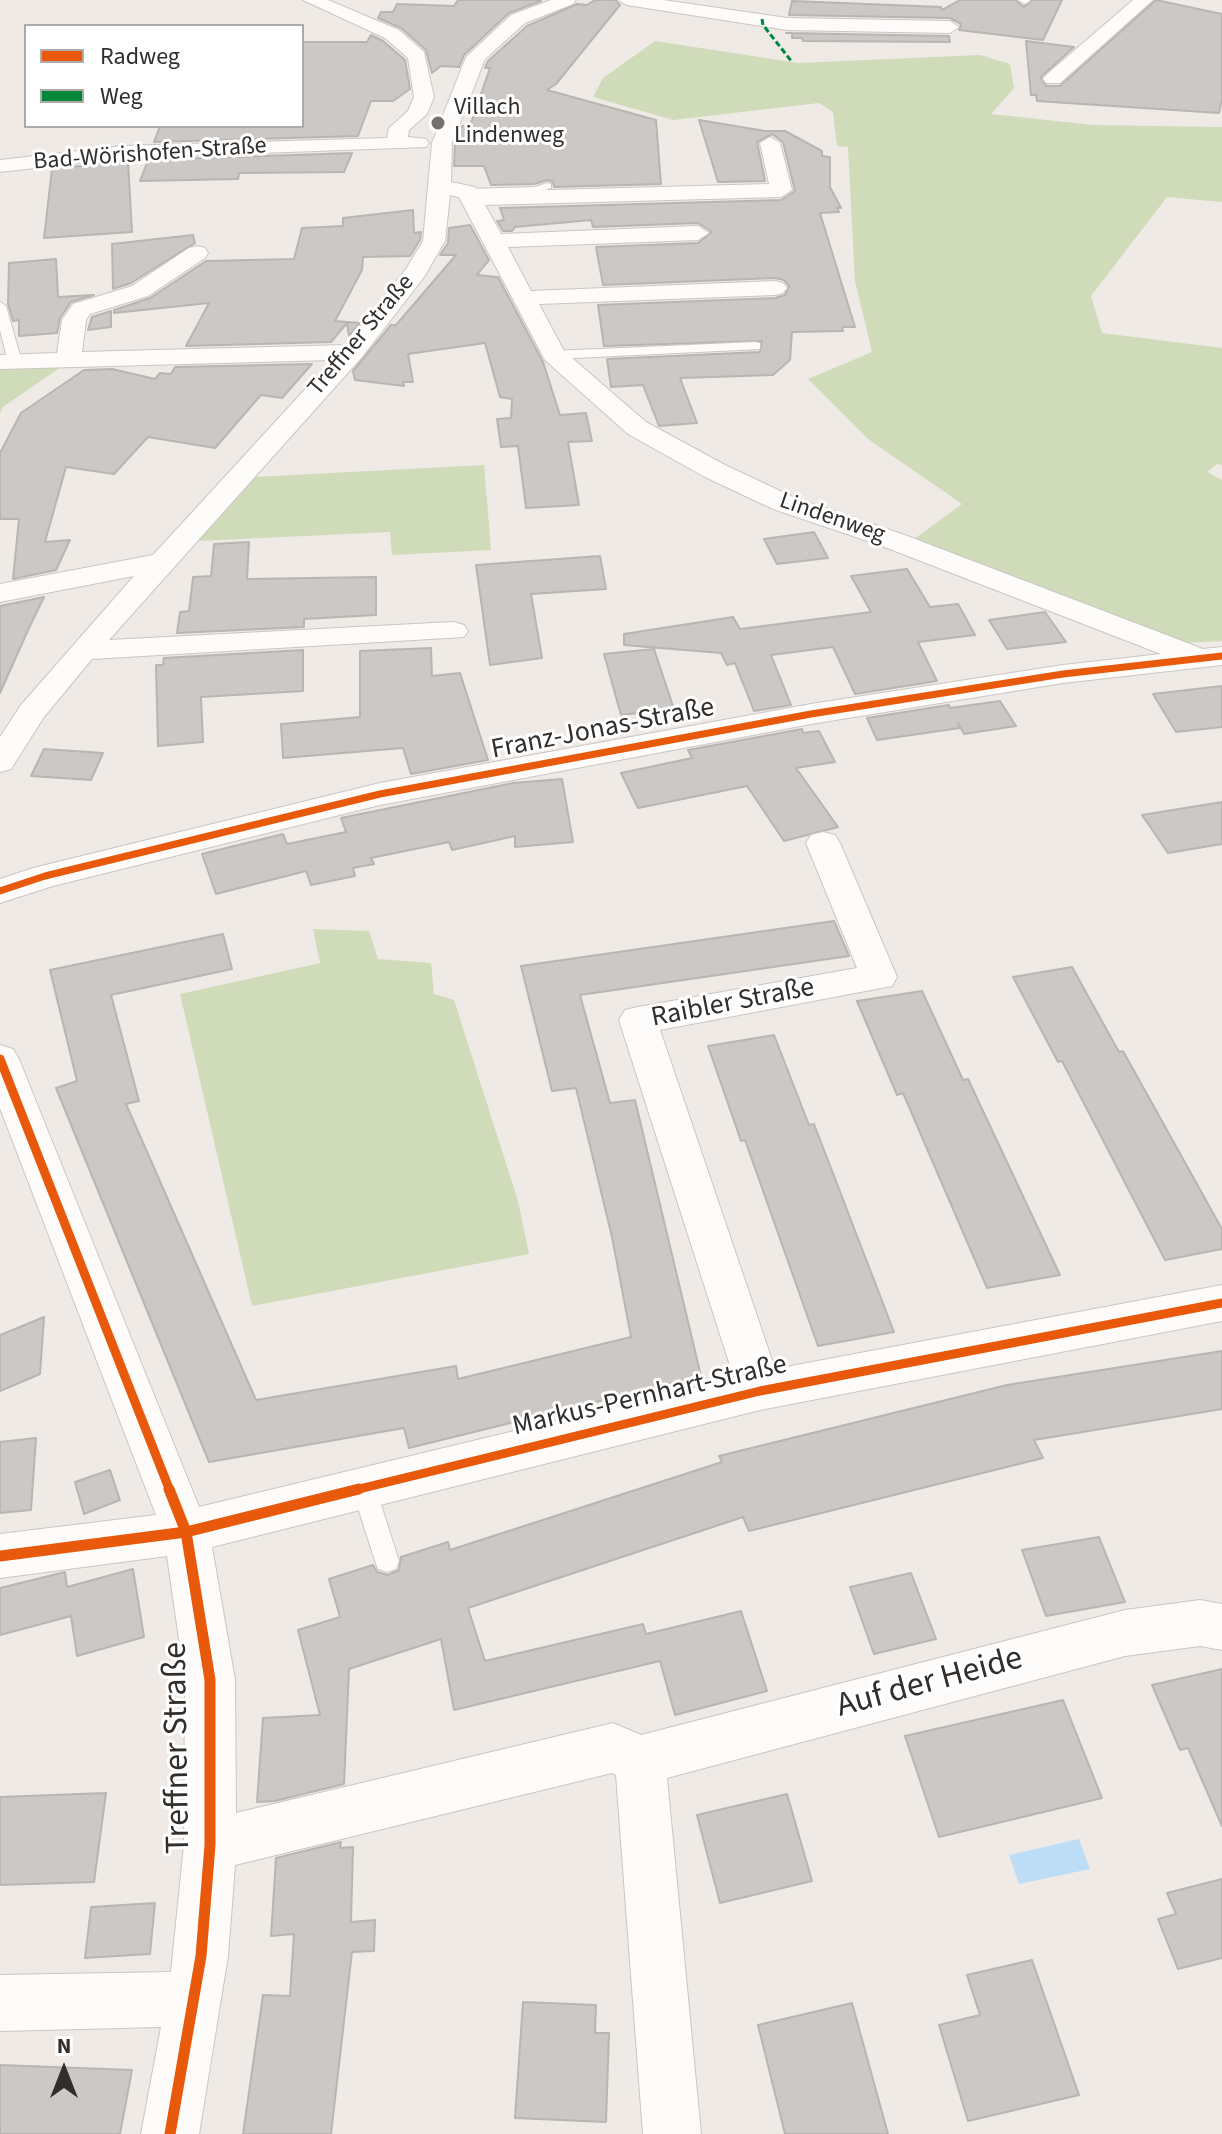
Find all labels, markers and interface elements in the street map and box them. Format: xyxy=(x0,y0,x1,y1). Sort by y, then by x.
legend xyxy=(24,24,304,128)
text: Radweg xyxy=(100,39,180,74)
text: Weg xyxy=(100,79,143,114)
place label: Villach Lindenweg xyxy=(454,95,564,151)
marker: Villach Lindenweg xyxy=(429,114,447,132)
street label: Bad-Wörishofen-Straße xyxy=(32,132,268,178)
street label: Treffner Straße xyxy=(303,269,421,403)
street label: Lindenweg xyxy=(775,487,889,551)
street label: Franz-Jonas-Straße xyxy=(489,692,717,768)
street label: Raibler Straße xyxy=(649,972,817,1036)
street label: Markus-Pernhart-Straße xyxy=(509,1349,791,1445)
street label: Auf der Heide xyxy=(833,1640,1027,1728)
street label: Treffner Straße xyxy=(157,1642,201,1854)
north arrow xyxy=(24,2030,104,2110)
text: N xyxy=(57,2030,71,2062)

